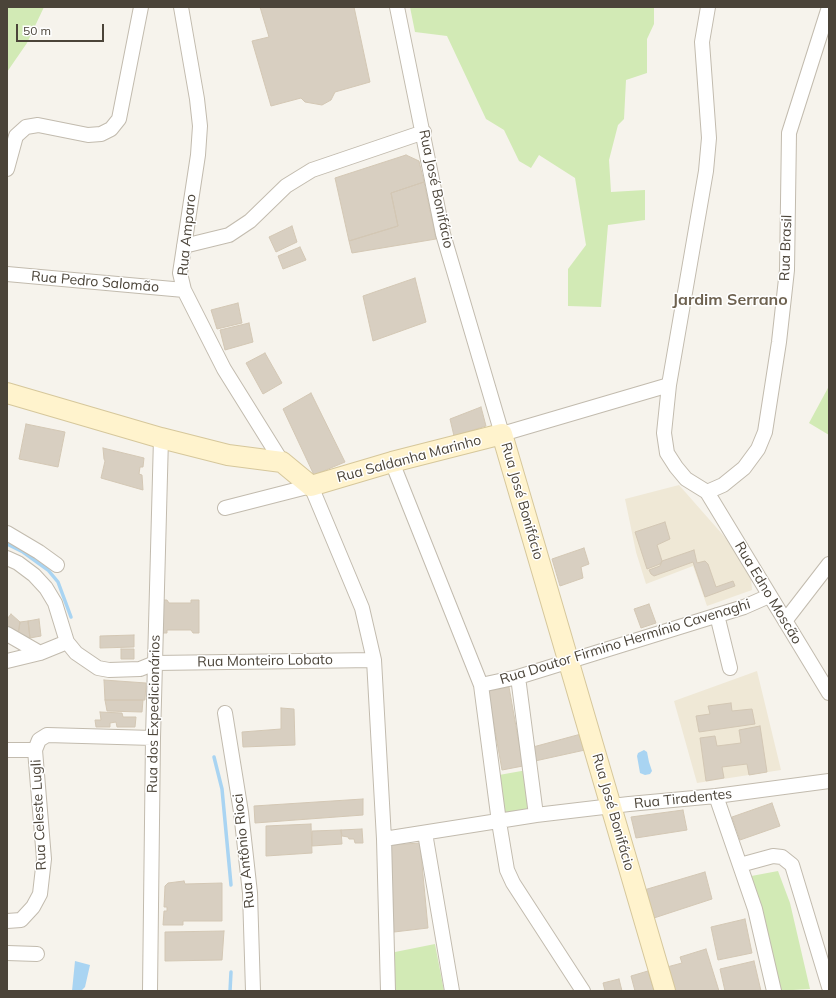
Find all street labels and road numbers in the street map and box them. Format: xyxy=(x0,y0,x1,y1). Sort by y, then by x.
street label: Rua José Bonifácio xyxy=(415,128,457,250)
street label: Rua Amparo xyxy=(174,193,200,277)
street label: Rua Brasil xyxy=(776,215,796,281)
street label: Rua Pedro Salomão xyxy=(30,268,160,296)
street label: Rua Saldanha Marinho xyxy=(335,432,483,486)
street label: Rua José Bonifácio xyxy=(497,440,547,562)
street label: Rua Edno Moscão xyxy=(731,539,805,647)
street label: Rua Doutor Firmino Hermínio Cavenaghi xyxy=(498,596,752,688)
street label: Rua dos Expedicionários xyxy=(144,635,164,793)
street label: Rua Monteiro Lobato xyxy=(197,651,333,671)
street label: Rua José Bonifácio xyxy=(588,751,638,873)
street label: Rua Celeste Lugli xyxy=(28,759,50,871)
street label: Rua Tiradentes xyxy=(633,785,733,813)
street label: Rua Antônio Rioci xyxy=(230,793,258,909)

